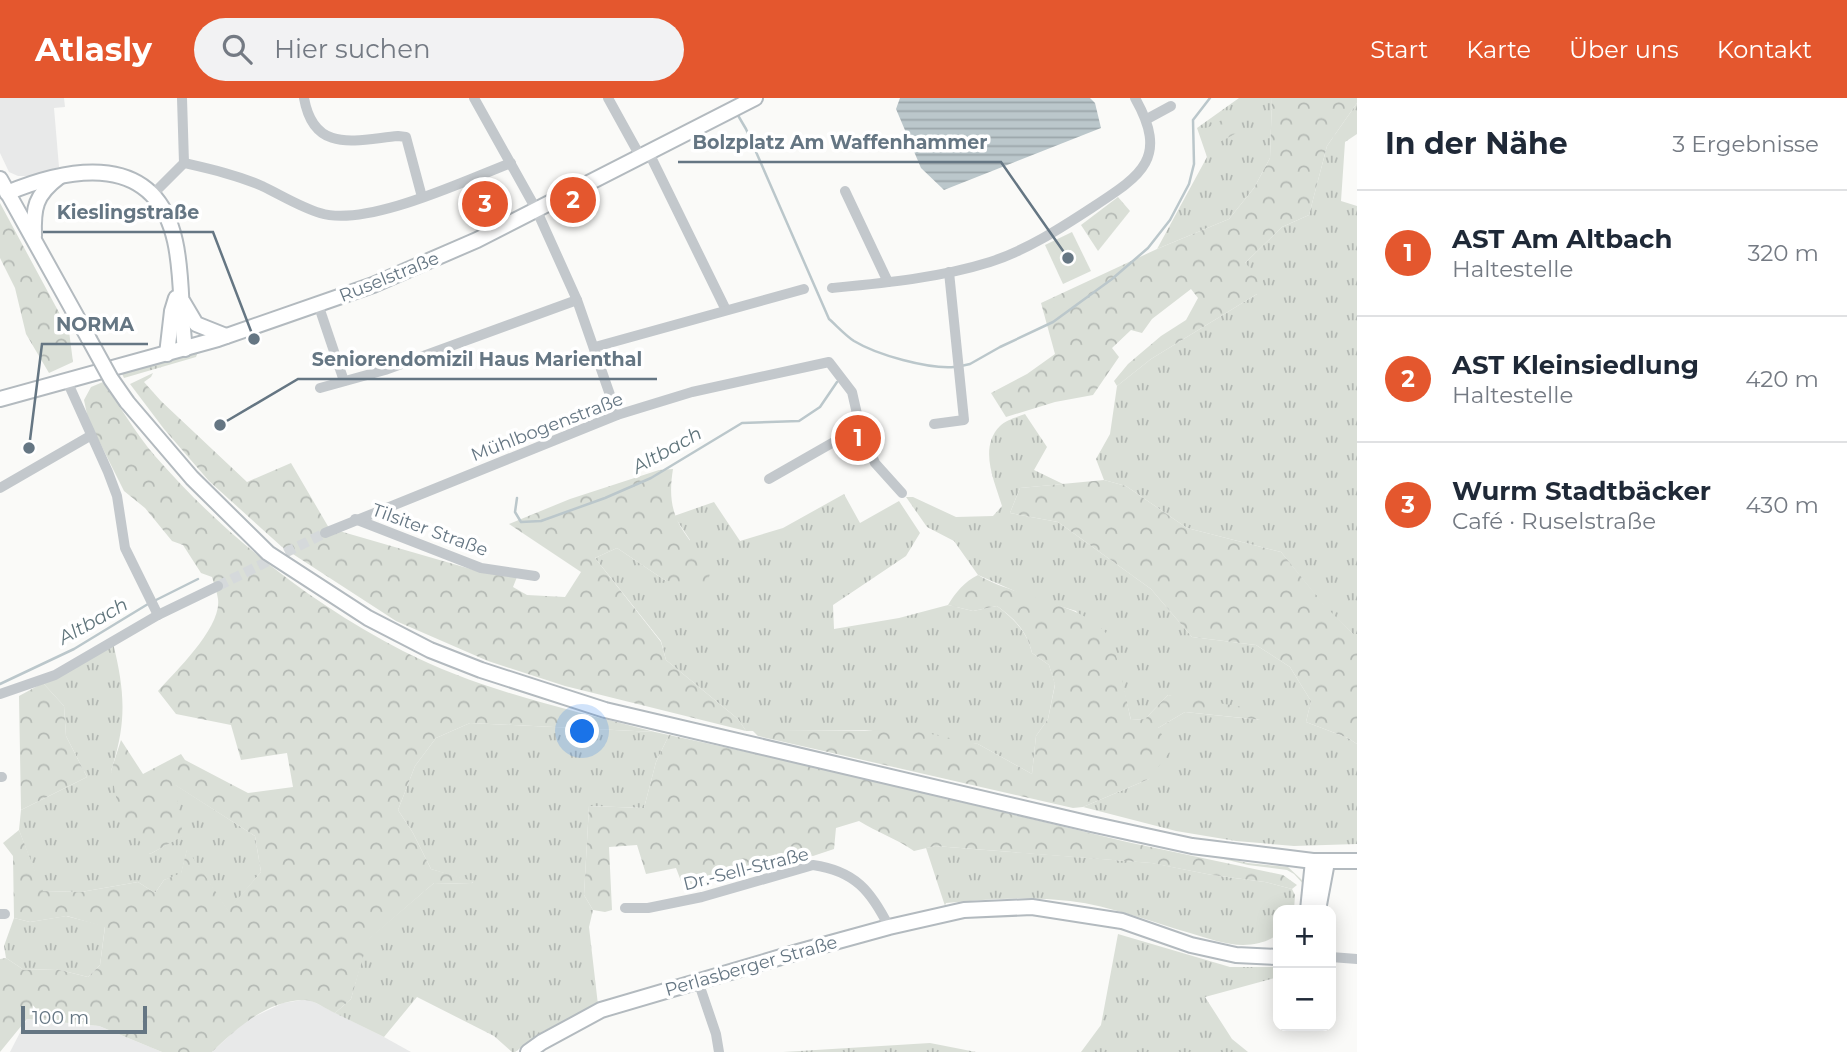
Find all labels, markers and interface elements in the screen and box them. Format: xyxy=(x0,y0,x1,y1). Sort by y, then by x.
search box xyxy=(194,18,684,81)
text: Atlasly xyxy=(35,29,152,69)
icon: search xyxy=(218,30,256,68)
text: Hier suchen xyxy=(274,33,430,65)
text: Start xyxy=(1370,35,1428,64)
text: Karte xyxy=(1466,35,1531,64)
text: Über uns xyxy=(1569,35,1679,64)
text: Kontakt xyxy=(1717,35,1812,64)
callout: Bolzplatz Am Waffenhammer xyxy=(678,122,1001,162)
text: In der Nähe xyxy=(1385,125,1568,162)
text: 3 Ergebnisse xyxy=(1672,130,1819,158)
text: Bolzplatz Am Waffenhammer xyxy=(693,131,987,154)
pin: 2 xyxy=(550,174,596,226)
pin: 3 xyxy=(462,178,508,230)
callout: Kieslingstraße xyxy=(43,192,213,232)
text: Kieslingstraße xyxy=(57,201,199,224)
text: AST Am Altbach xyxy=(1452,223,1672,255)
text: 1 xyxy=(1403,239,1413,267)
text: 320 m xyxy=(1747,239,1819,267)
street label: Ruselstraße xyxy=(336,247,442,307)
text: Haltestelle xyxy=(1452,255,1573,283)
callout: NORMA xyxy=(42,304,148,344)
text: NORMA xyxy=(56,313,134,336)
callout: Seniorendomizil Haus Marienthal xyxy=(298,339,657,379)
text: Seniorendomizil Haus Marienthal xyxy=(312,348,642,371)
text: AST Kleinsiedlung xyxy=(1452,349,1699,381)
text: 2 xyxy=(1401,365,1415,393)
text: 420 m xyxy=(1745,365,1819,393)
text: Haltestelle xyxy=(1452,381,1573,409)
street label: Mühlbogenstraße xyxy=(468,388,626,466)
pin: 1 xyxy=(835,412,881,464)
water label: Altbach xyxy=(627,422,706,479)
text: Wurm Stadtbäcker xyxy=(1452,475,1711,507)
text: 3 xyxy=(1401,491,1415,519)
text: 430 m xyxy=(1746,491,1819,519)
street label: Tilsiter Straße xyxy=(369,499,491,561)
text: Café · Ruselstraße xyxy=(1452,507,1656,535)
water label: Altbach xyxy=(53,593,132,650)
your location xyxy=(565,714,599,748)
street label: Dr.-Sell-Straße xyxy=(681,843,811,895)
map controls xyxy=(1273,905,1336,1031)
button: + xyxy=(1273,905,1336,968)
street label: Perlasberger Straße xyxy=(662,931,840,1001)
button: − xyxy=(1273,968,1336,1031)
scale bar xyxy=(21,1003,147,1035)
text: 100 m xyxy=(32,1006,89,1029)

